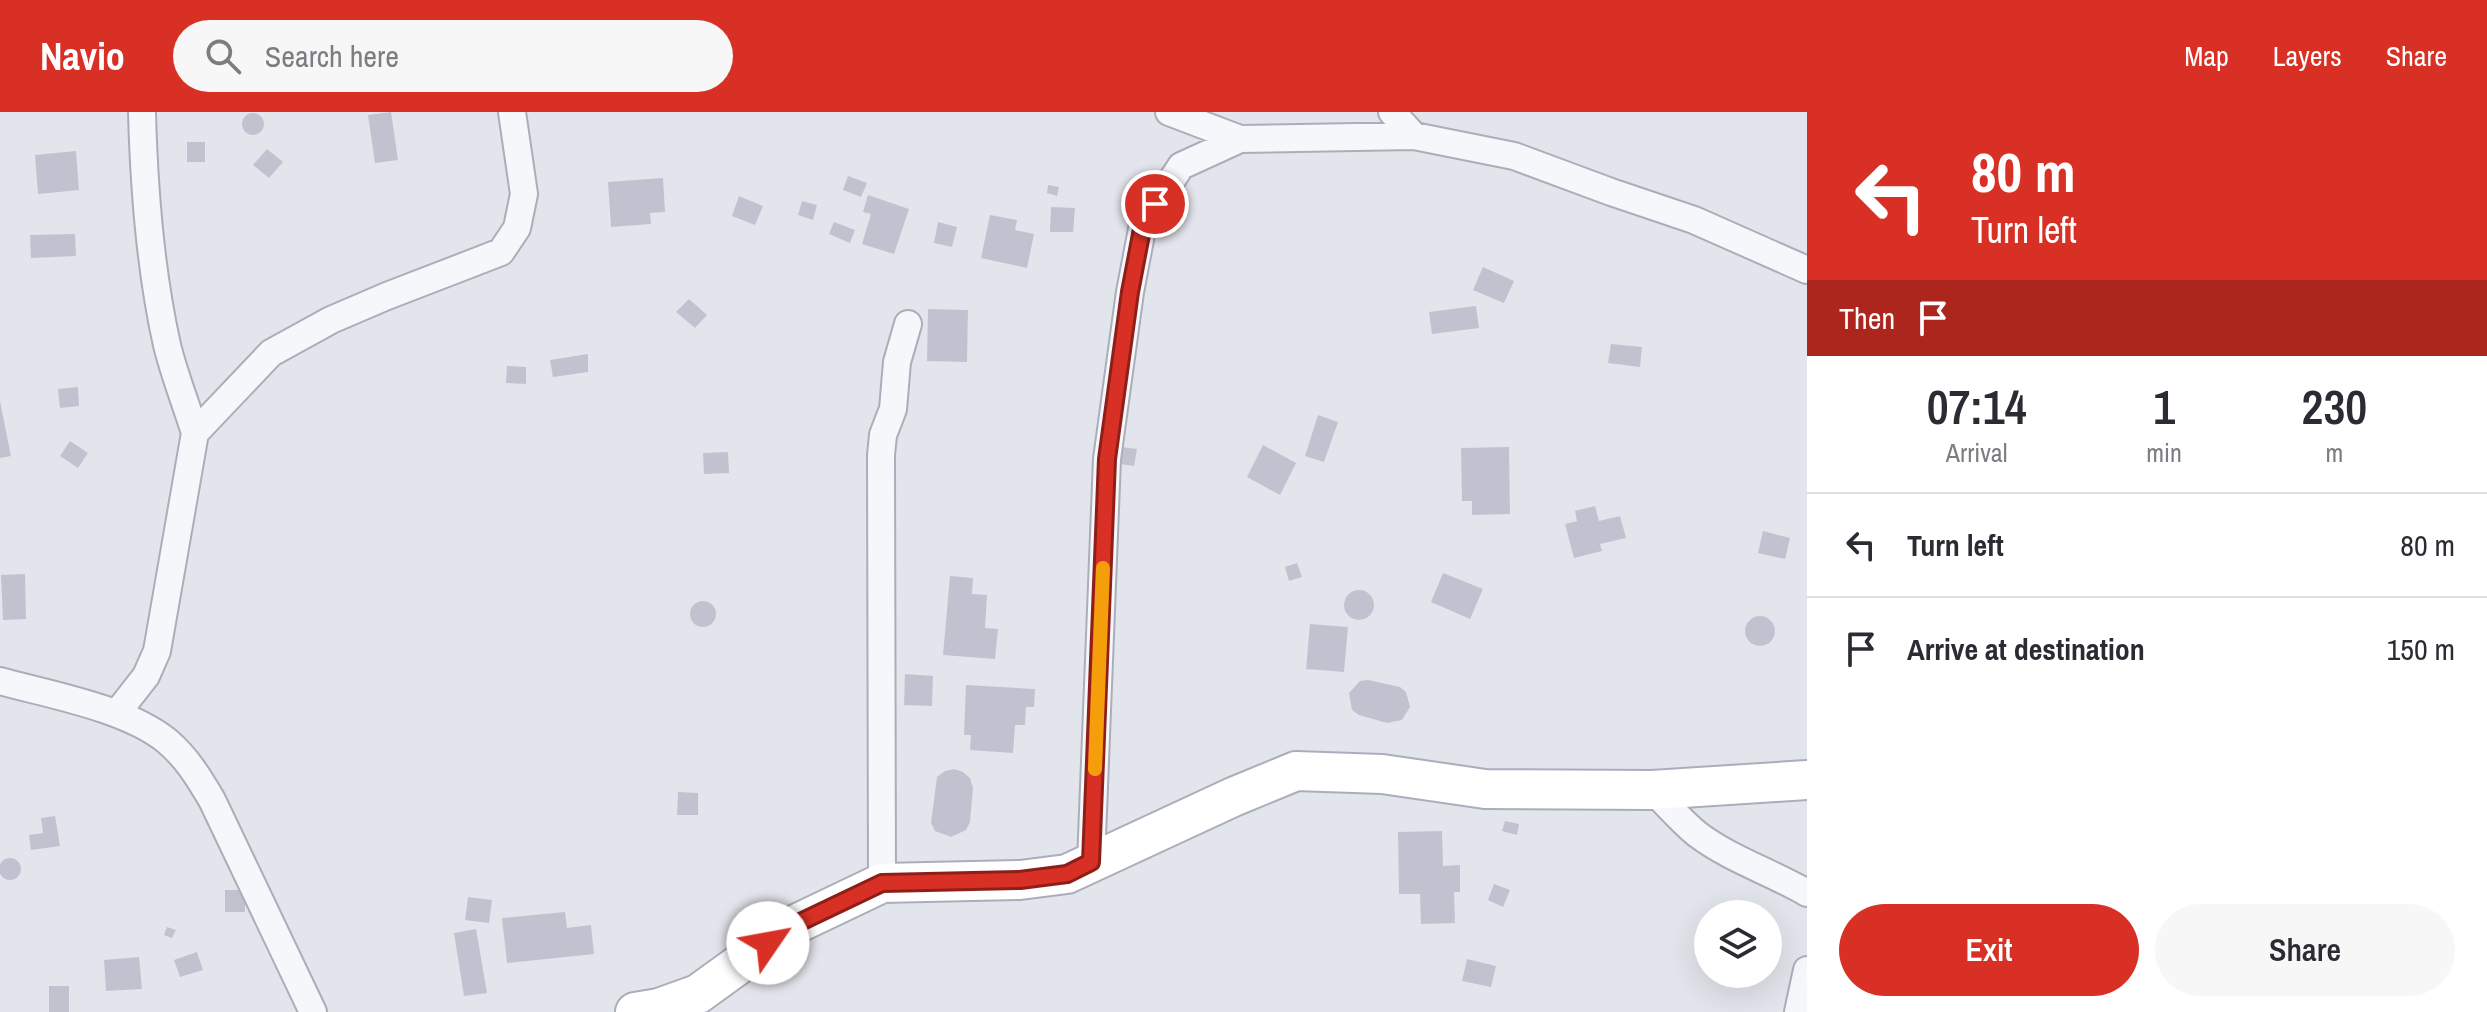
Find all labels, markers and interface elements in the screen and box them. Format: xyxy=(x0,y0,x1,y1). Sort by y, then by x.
search box xyxy=(173,20,733,92)
text: Navio xyxy=(40,31,125,82)
icon: search xyxy=(201,34,245,78)
text: Search here xyxy=(265,36,399,76)
text: Map xyxy=(2184,37,2229,75)
text: Layers xyxy=(2273,37,2342,75)
text: Share xyxy=(2386,37,2447,75)
text: 80 m xyxy=(1971,134,2076,209)
icon: left xyxy=(1839,144,1943,248)
pin xyxy=(1121,170,1189,238)
icon: arrive xyxy=(1133,182,1177,226)
text: Turn left xyxy=(1971,206,2077,254)
icon: arrive xyxy=(1911,296,1955,340)
text: Then xyxy=(1839,298,1895,338)
text: 07:14 xyxy=(1927,374,2027,439)
text: 1 xyxy=(2153,374,2175,439)
text: 230 xyxy=(2302,374,2367,439)
text: Arrival xyxy=(1946,435,2007,470)
text: min xyxy=(2146,435,2182,470)
text: m xyxy=(2326,435,2343,470)
icon: left xyxy=(1839,523,1883,567)
text: Turn left xyxy=(1907,525,2004,565)
text: 80 m xyxy=(2400,525,2455,565)
icon: arrive xyxy=(1839,627,1883,671)
text: Arrive at destination xyxy=(1907,629,2145,669)
text: 150 m xyxy=(2387,629,2455,669)
map controls xyxy=(1694,900,1782,988)
button: layers xyxy=(1694,900,1782,988)
position arrow xyxy=(726,901,810,985)
button: Exit xyxy=(1839,904,2139,996)
button: Share xyxy=(2155,904,2455,996)

